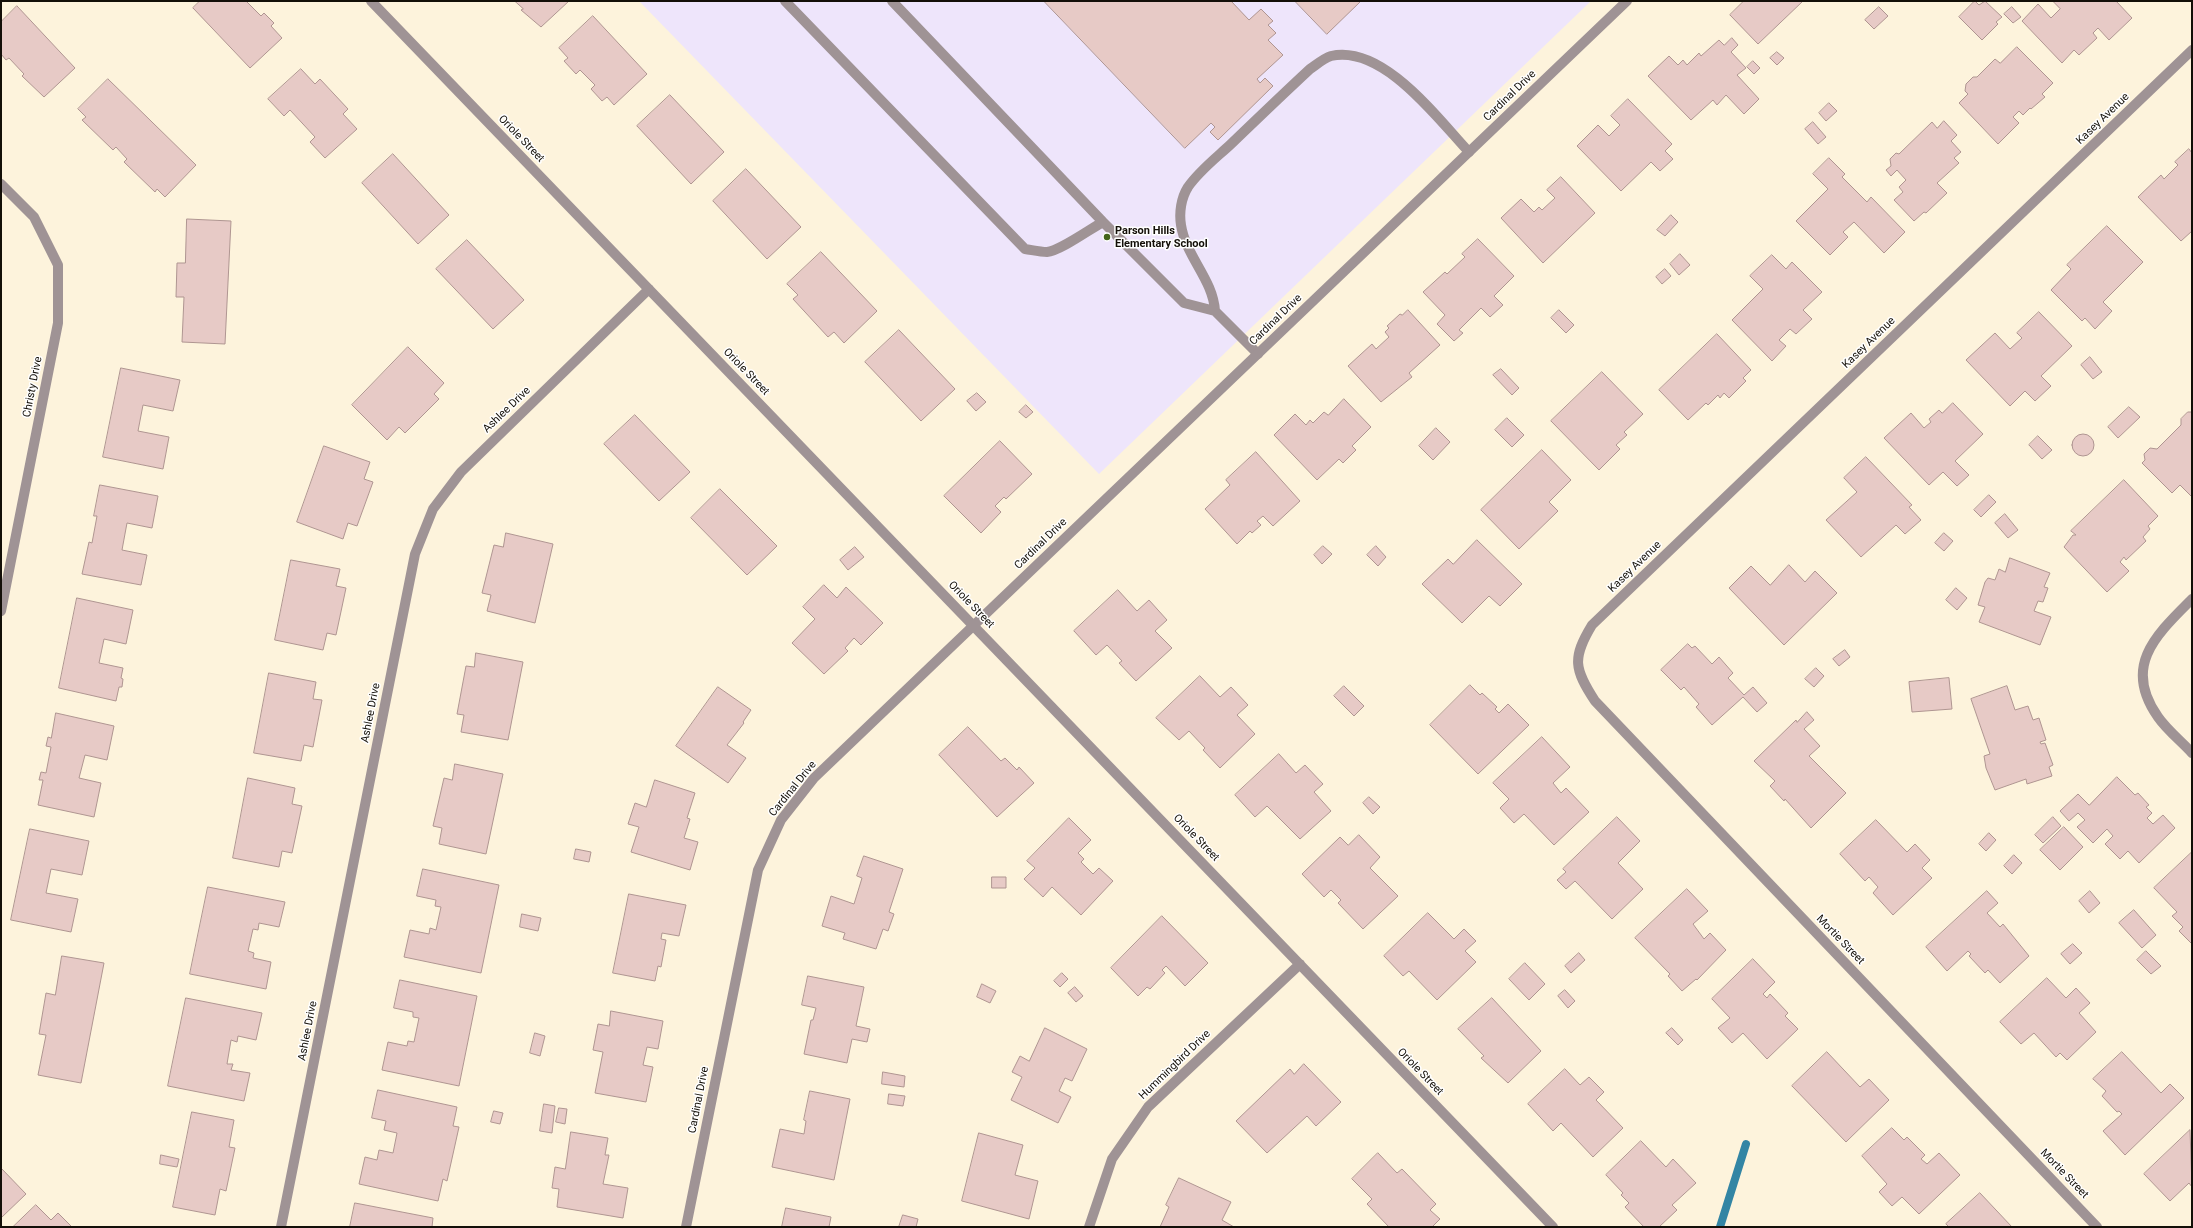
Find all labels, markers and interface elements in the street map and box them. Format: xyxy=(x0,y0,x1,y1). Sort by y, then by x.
street label: Cardinal Drive xyxy=(1481,68,1539,124)
street label: Kasey Avenue xyxy=(2074,91,2132,147)
street label: Oriole Street xyxy=(495,113,547,165)
place label: Parson Hills Elementary School xyxy=(1115,224,1208,250)
marker: Parson Hills Elementary School xyxy=(1102,232,1112,242)
street label: Cardinal Drive xyxy=(1247,292,1305,348)
street label: Kasey Avenue xyxy=(1840,315,1898,371)
street label: Oriole Street xyxy=(720,346,772,398)
street label: Christy Drive xyxy=(21,356,45,418)
street label: Ashlee Drive xyxy=(481,384,533,436)
street label: Cardinal Drive xyxy=(1012,516,1070,572)
street label: Kasey Avenue xyxy=(1606,539,1664,595)
street label: Oriole Street xyxy=(945,579,997,631)
street label: Ashlee Drive xyxy=(359,682,383,744)
street label: Cardinal Drive xyxy=(767,758,819,820)
street label: Oriole Street xyxy=(1170,812,1222,864)
street label: Mortie Street xyxy=(1813,912,1867,968)
street label: Ashlee Drive xyxy=(296,1000,320,1062)
street label: Hummingbird Drive xyxy=(1137,1028,1213,1102)
street label: Oriole Street xyxy=(1394,1046,1446,1098)
street label: Cardinal Drive xyxy=(686,1065,712,1135)
street label: Mortie Street xyxy=(2037,1146,2091,1202)

